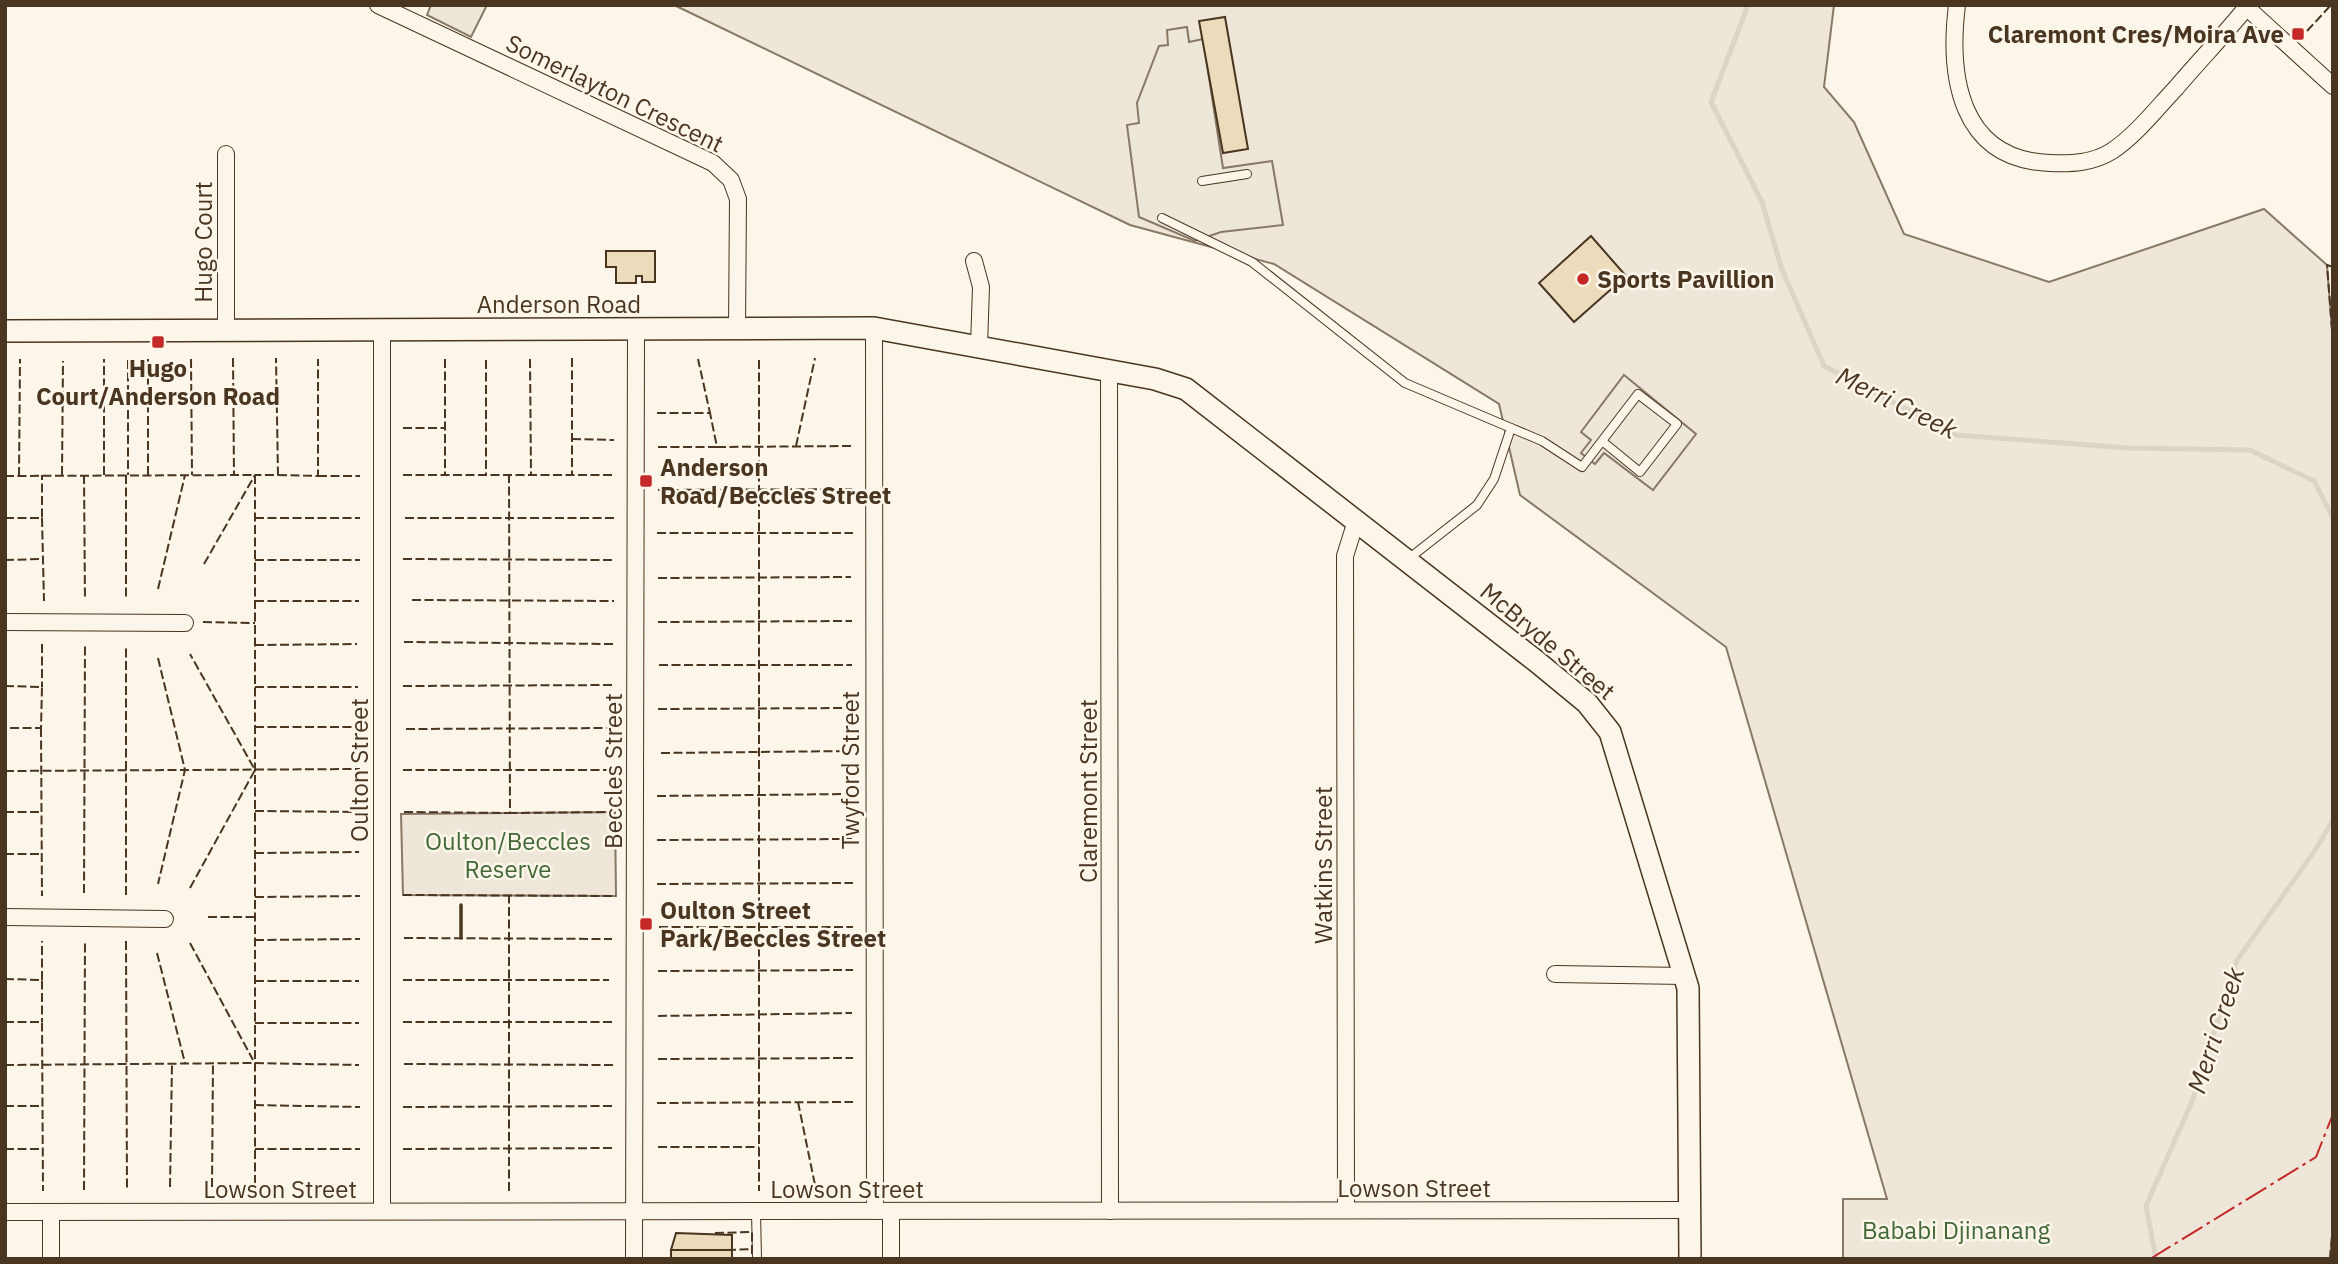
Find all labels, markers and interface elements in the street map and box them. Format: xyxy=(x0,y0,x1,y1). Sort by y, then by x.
place label: Claremont Cres/Moira Ave xyxy=(1988,18,2284,50)
street label: Somerlayton Crescent xyxy=(501,26,729,160)
marker: Claremont Cres/Moira Ave xyxy=(2290,26,2306,42)
street label: Hugo Court xyxy=(187,181,219,303)
place label: Sports Pavillion xyxy=(1597,263,1774,295)
marker: Sports Pavillion xyxy=(1575,271,1591,287)
street label: Anderson Road xyxy=(477,288,641,320)
marker: Hugo Court/Anderson Road xyxy=(150,334,166,350)
place label: Hugo Court/Anderson Road xyxy=(36,352,280,412)
water label: Merri Creek xyxy=(1831,358,1964,446)
place label: Anderson Road/Beccles Street xyxy=(660,451,891,511)
marker: Anderson Road/Beccles Street xyxy=(638,473,654,489)
street label: McBryde Street xyxy=(1474,575,1622,707)
street label: Twyford Street xyxy=(834,691,866,849)
street label: Beccles Street xyxy=(597,693,629,849)
street label: Oulton Street xyxy=(343,698,375,842)
street label: Claremont Street xyxy=(1072,699,1104,883)
street label: Watkins Street xyxy=(1307,786,1339,944)
park label: Oulton/Beccles Reserve xyxy=(425,825,591,885)
place label: Oulton Street Park/Beccles Street xyxy=(660,894,886,954)
marker: Oulton Street Park/Beccles Street xyxy=(638,916,654,932)
water label: Merri Creek xyxy=(2179,962,2252,1097)
street label: Lowson Street xyxy=(1337,1172,1491,1204)
street label: Lowson Street xyxy=(203,1173,357,1205)
street label: Lowson Street xyxy=(770,1173,924,1205)
park label: Bababi Djinanang xyxy=(1862,1214,2050,1246)

